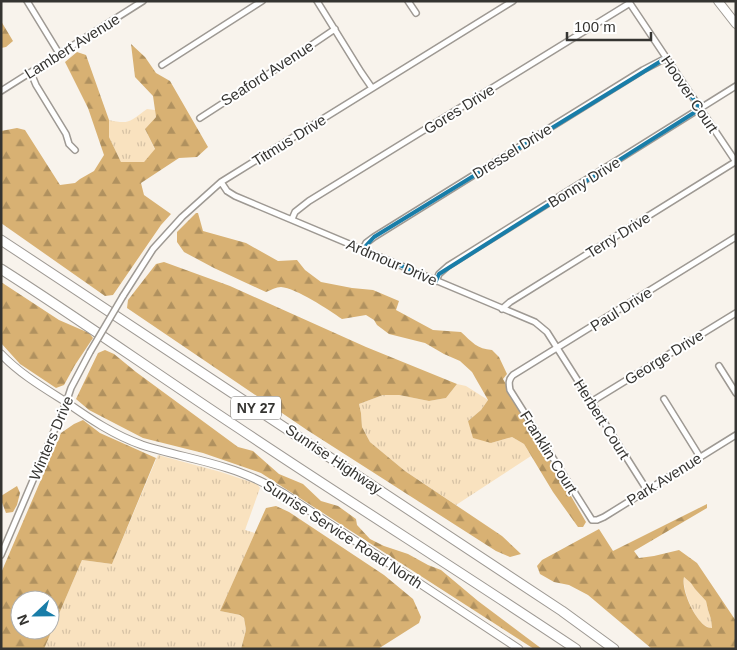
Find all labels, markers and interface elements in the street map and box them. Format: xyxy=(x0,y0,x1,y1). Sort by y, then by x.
street label: Lambert Avenue xyxy=(21,10,123,82)
scale bar xyxy=(567,10,651,42)
text: 100 m xyxy=(574,18,616,35)
street label: Seaford Avenue xyxy=(218,37,316,109)
street label: Hoover Court xyxy=(658,52,722,136)
street label: Gores Drive xyxy=(421,81,497,137)
street label: Titmus Drive xyxy=(249,111,329,169)
street label: Dressel Drive xyxy=(469,120,555,182)
street label: Bonny Drive xyxy=(545,153,623,211)
street label: Terry Drive xyxy=(583,209,653,261)
street label: Ardmour Drive xyxy=(344,235,440,289)
street label: Paul Drive xyxy=(587,283,655,335)
street label: George Drive xyxy=(622,326,706,388)
street label: Herbert Court xyxy=(571,376,634,463)
street label: Winters Drive xyxy=(26,393,76,483)
road number: NY 27 xyxy=(231,396,281,419)
street label: Franklin Court xyxy=(517,408,582,497)
street label: Sunrise Highway xyxy=(283,420,386,498)
street label: Park Avenue xyxy=(624,449,704,509)
street label: Sunrise Service Road North xyxy=(260,476,426,592)
north arrow xyxy=(10,590,60,640)
text: N xyxy=(14,612,32,628)

